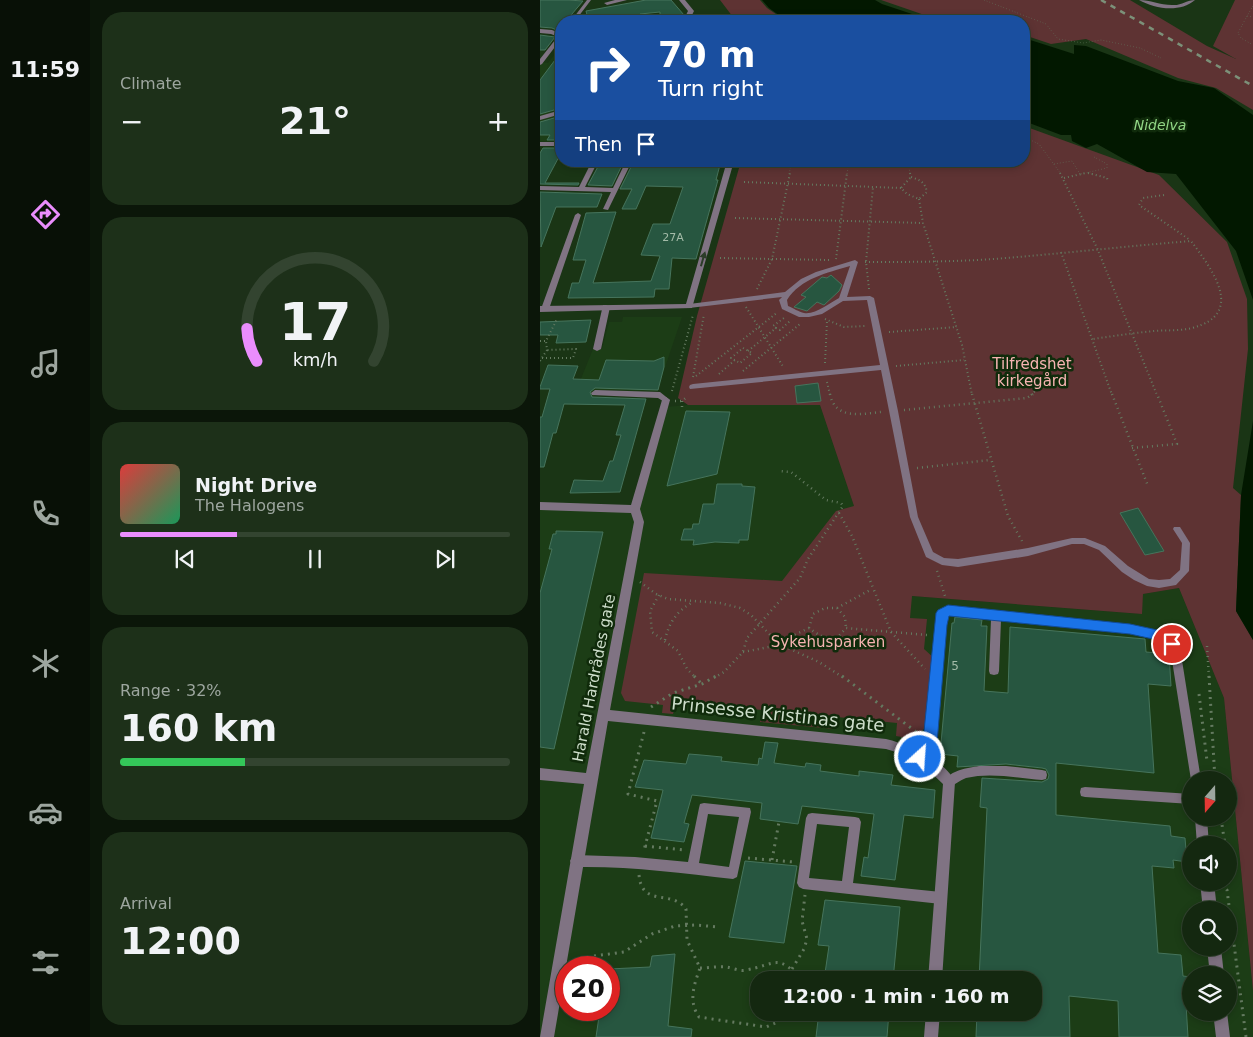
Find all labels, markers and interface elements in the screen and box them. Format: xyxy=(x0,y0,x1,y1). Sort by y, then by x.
icon: right xyxy=(575,35,640,100)
text: 70 m xyxy=(658,35,755,75)
text: 11:59 xyxy=(10,57,80,82)
text: Climate xyxy=(120,74,182,93)
text: Turn right xyxy=(658,76,763,101)
text: 21° xyxy=(279,99,351,143)
text: − xyxy=(120,105,143,138)
text: + xyxy=(487,105,510,138)
water label: Nidelva xyxy=(1134,117,1186,133)
icon: arrive xyxy=(632,130,660,158)
text: Then xyxy=(575,133,622,155)
icon: directions xyxy=(28,197,63,232)
house number: 27A xyxy=(662,231,684,244)
one-way arrow xyxy=(699,251,707,266)
text: 17 xyxy=(279,292,351,352)
icon: music xyxy=(28,346,63,381)
text: km/h xyxy=(292,349,338,370)
park label: Tilfredshet kirkegård xyxy=(991,355,1072,390)
text: Night Drive xyxy=(195,474,317,496)
icon: phone xyxy=(28,496,63,531)
text: The Halogens xyxy=(195,496,304,515)
icon: previous xyxy=(171,545,199,573)
icon: pause xyxy=(301,545,329,573)
icon: next xyxy=(431,545,459,573)
street label: Harald Hardrådes gate xyxy=(569,592,619,764)
pin xyxy=(1151,623,1193,665)
icon: arrive xyxy=(1158,630,1186,658)
park label: Sykehusparken xyxy=(771,633,885,651)
icon: climate xyxy=(28,646,63,681)
house number: 5 xyxy=(951,659,959,673)
text: Range · 32% xyxy=(120,681,222,700)
street label: Prinsesse Kristinas gate xyxy=(670,692,886,736)
text: 160 km xyxy=(120,706,277,750)
position arrow xyxy=(893,730,945,782)
north arrow xyxy=(1182,771,1238,826)
map controls xyxy=(1182,771,1237,1021)
icon: car xyxy=(28,795,63,830)
button: sound xyxy=(1182,836,1237,891)
text: Arrival xyxy=(120,894,172,913)
button: search xyxy=(1182,901,1237,956)
text: 12:00 xyxy=(120,919,241,963)
icon: filters xyxy=(28,945,63,980)
speed limit sign: 20 xyxy=(555,956,620,1021)
button: layers xyxy=(1182,966,1237,1021)
text: 12:00 · 1 min · 160 m xyxy=(782,985,1010,1007)

